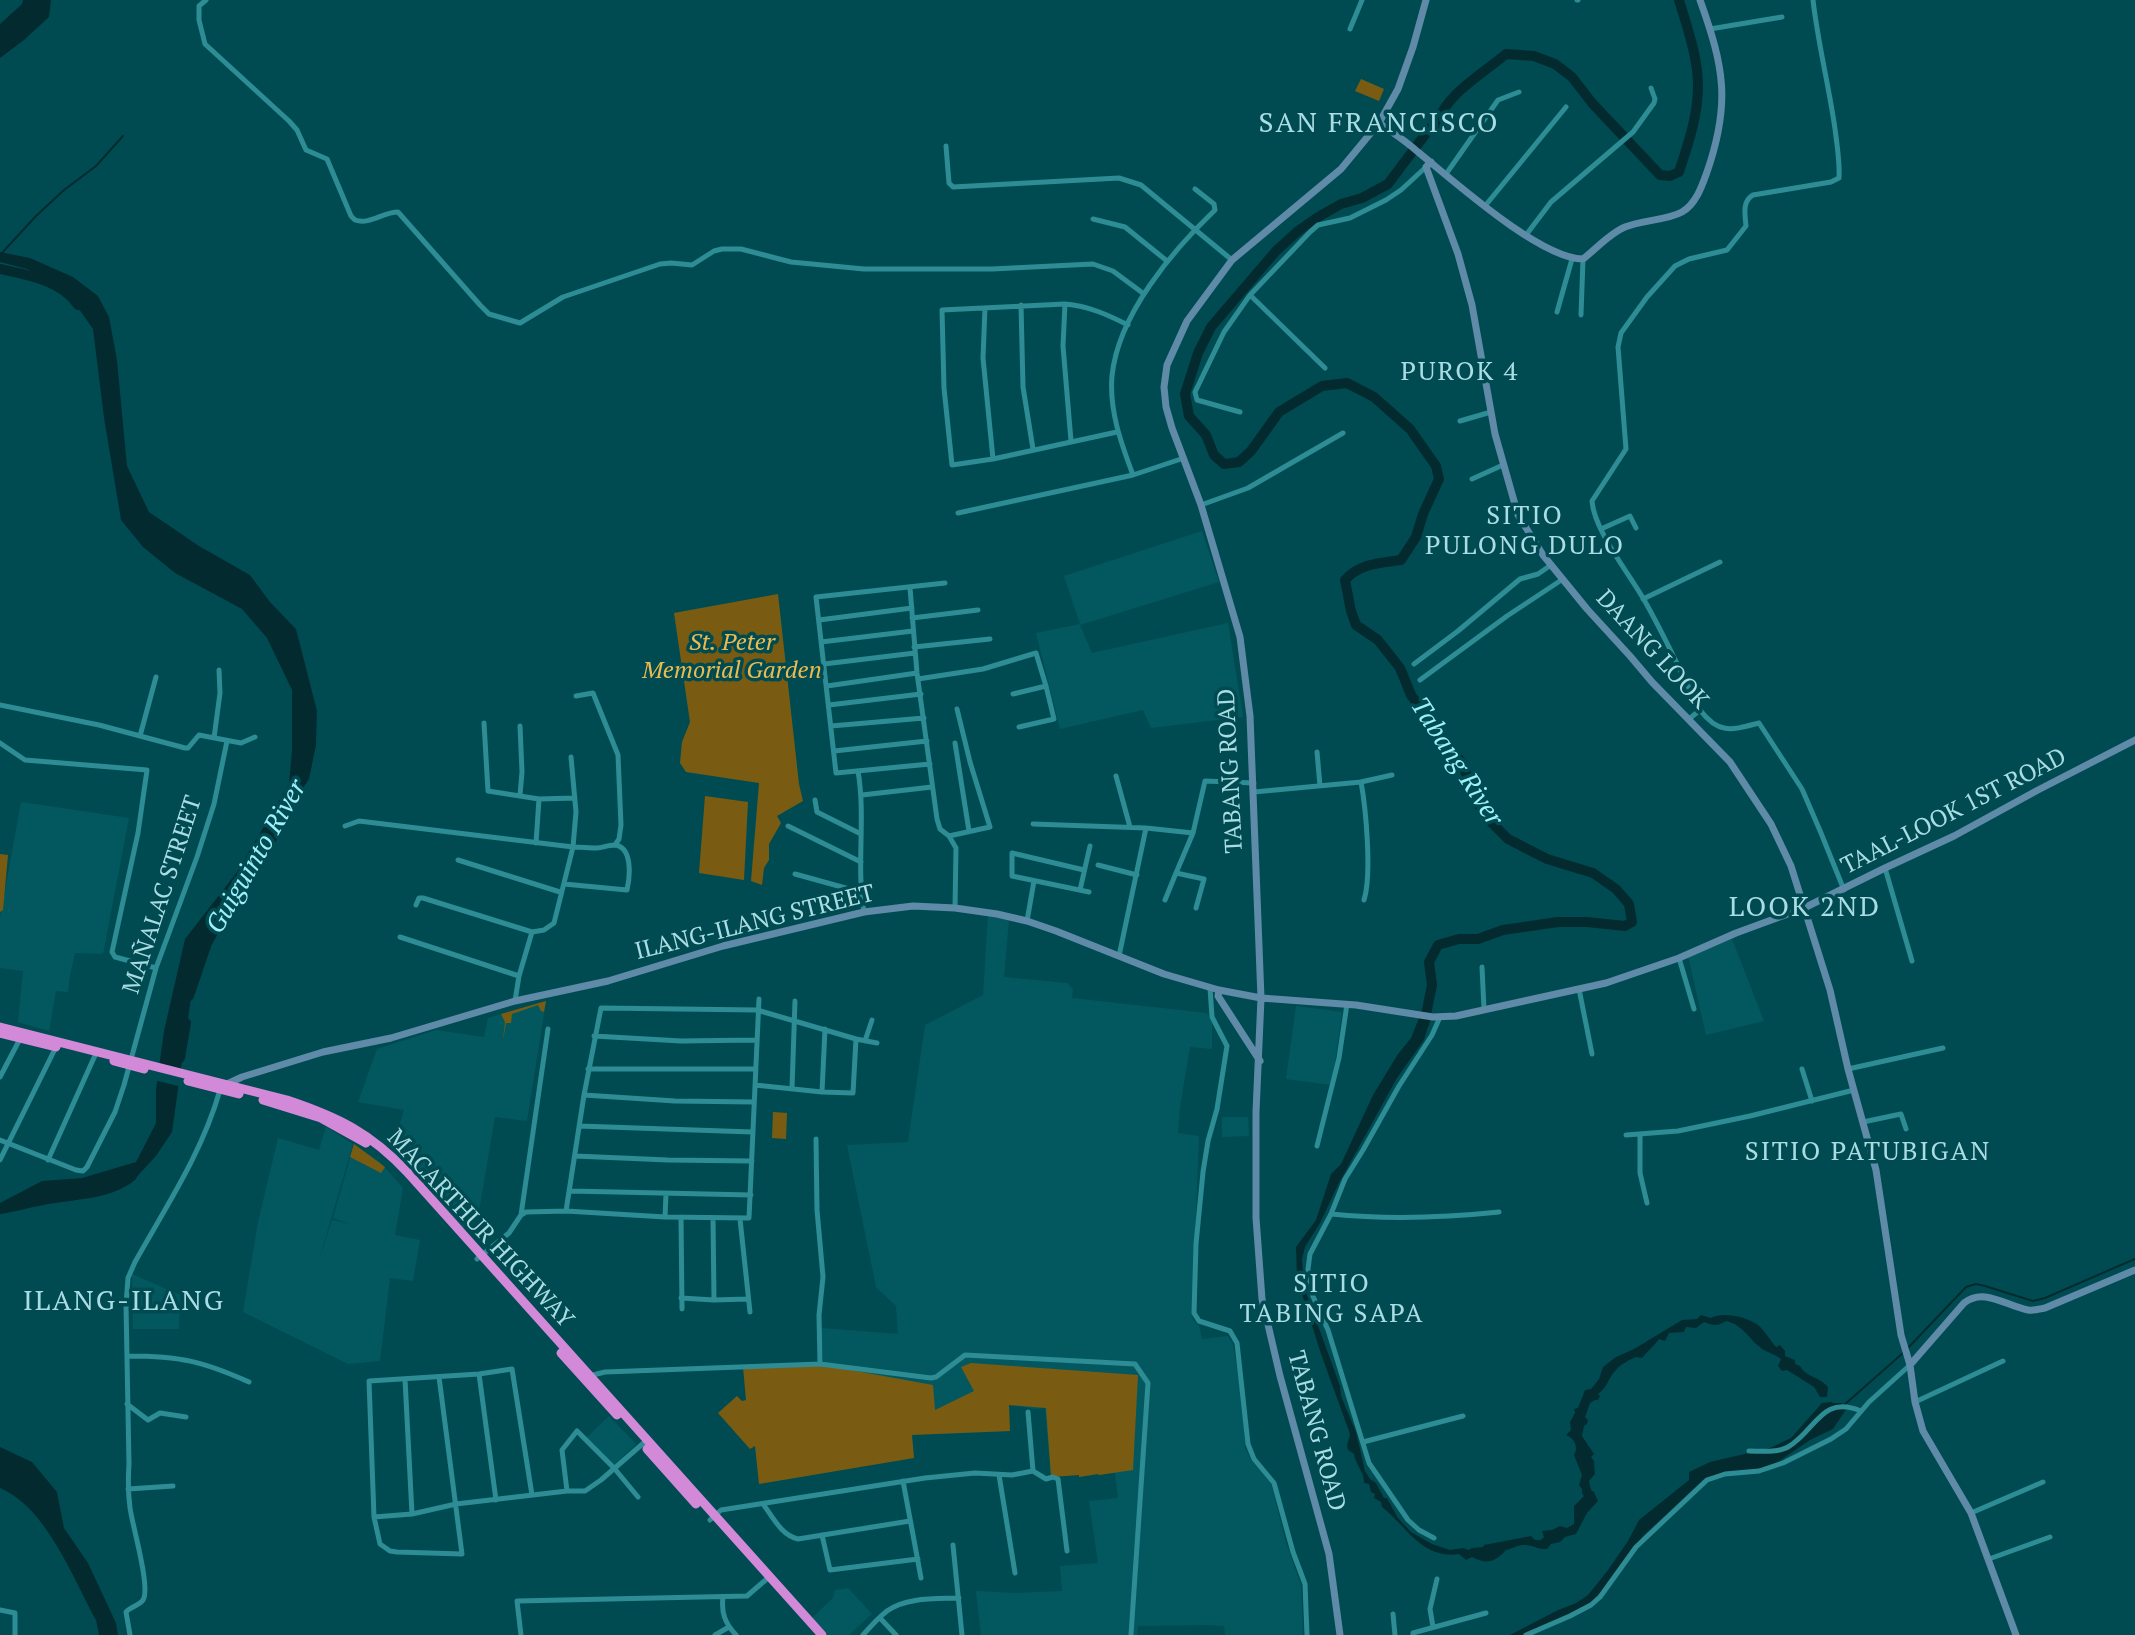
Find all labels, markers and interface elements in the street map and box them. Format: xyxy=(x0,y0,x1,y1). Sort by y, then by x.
district label: SAN FRANCISCO xyxy=(1260,107,1498,141)
district label: PUROK 4 xyxy=(1401,357,1519,389)
district label: SITIO PULONG DULO xyxy=(1426,501,1624,562)
street label: DAANG LOOK xyxy=(1590,585,1714,715)
park label: St. Peter Memorial Garden xyxy=(642,629,822,685)
street label: TABANG ROAD xyxy=(1212,688,1250,854)
water label: Tabang River xyxy=(1403,692,1509,832)
street label: TAAL-LOOK 1ST ROAD xyxy=(1837,743,2071,881)
water label: Guiguinto River xyxy=(200,775,314,939)
street label: MAÑALAC STREET xyxy=(117,792,209,998)
street label: ILANG-ILANG STREET xyxy=(632,879,878,967)
district label: LOOK 2ND xyxy=(1730,891,1880,925)
street label: MACARTHUR HIGHWAY xyxy=(381,1124,579,1334)
district label: SITIO PATUBIGAN xyxy=(1747,1137,1989,1169)
district label: SITIO TABING SAPA xyxy=(1241,1269,1423,1330)
district label: ILANG-ILANG xyxy=(24,1285,224,1319)
street label: TABANG ROAD xyxy=(1281,1348,1351,1514)

